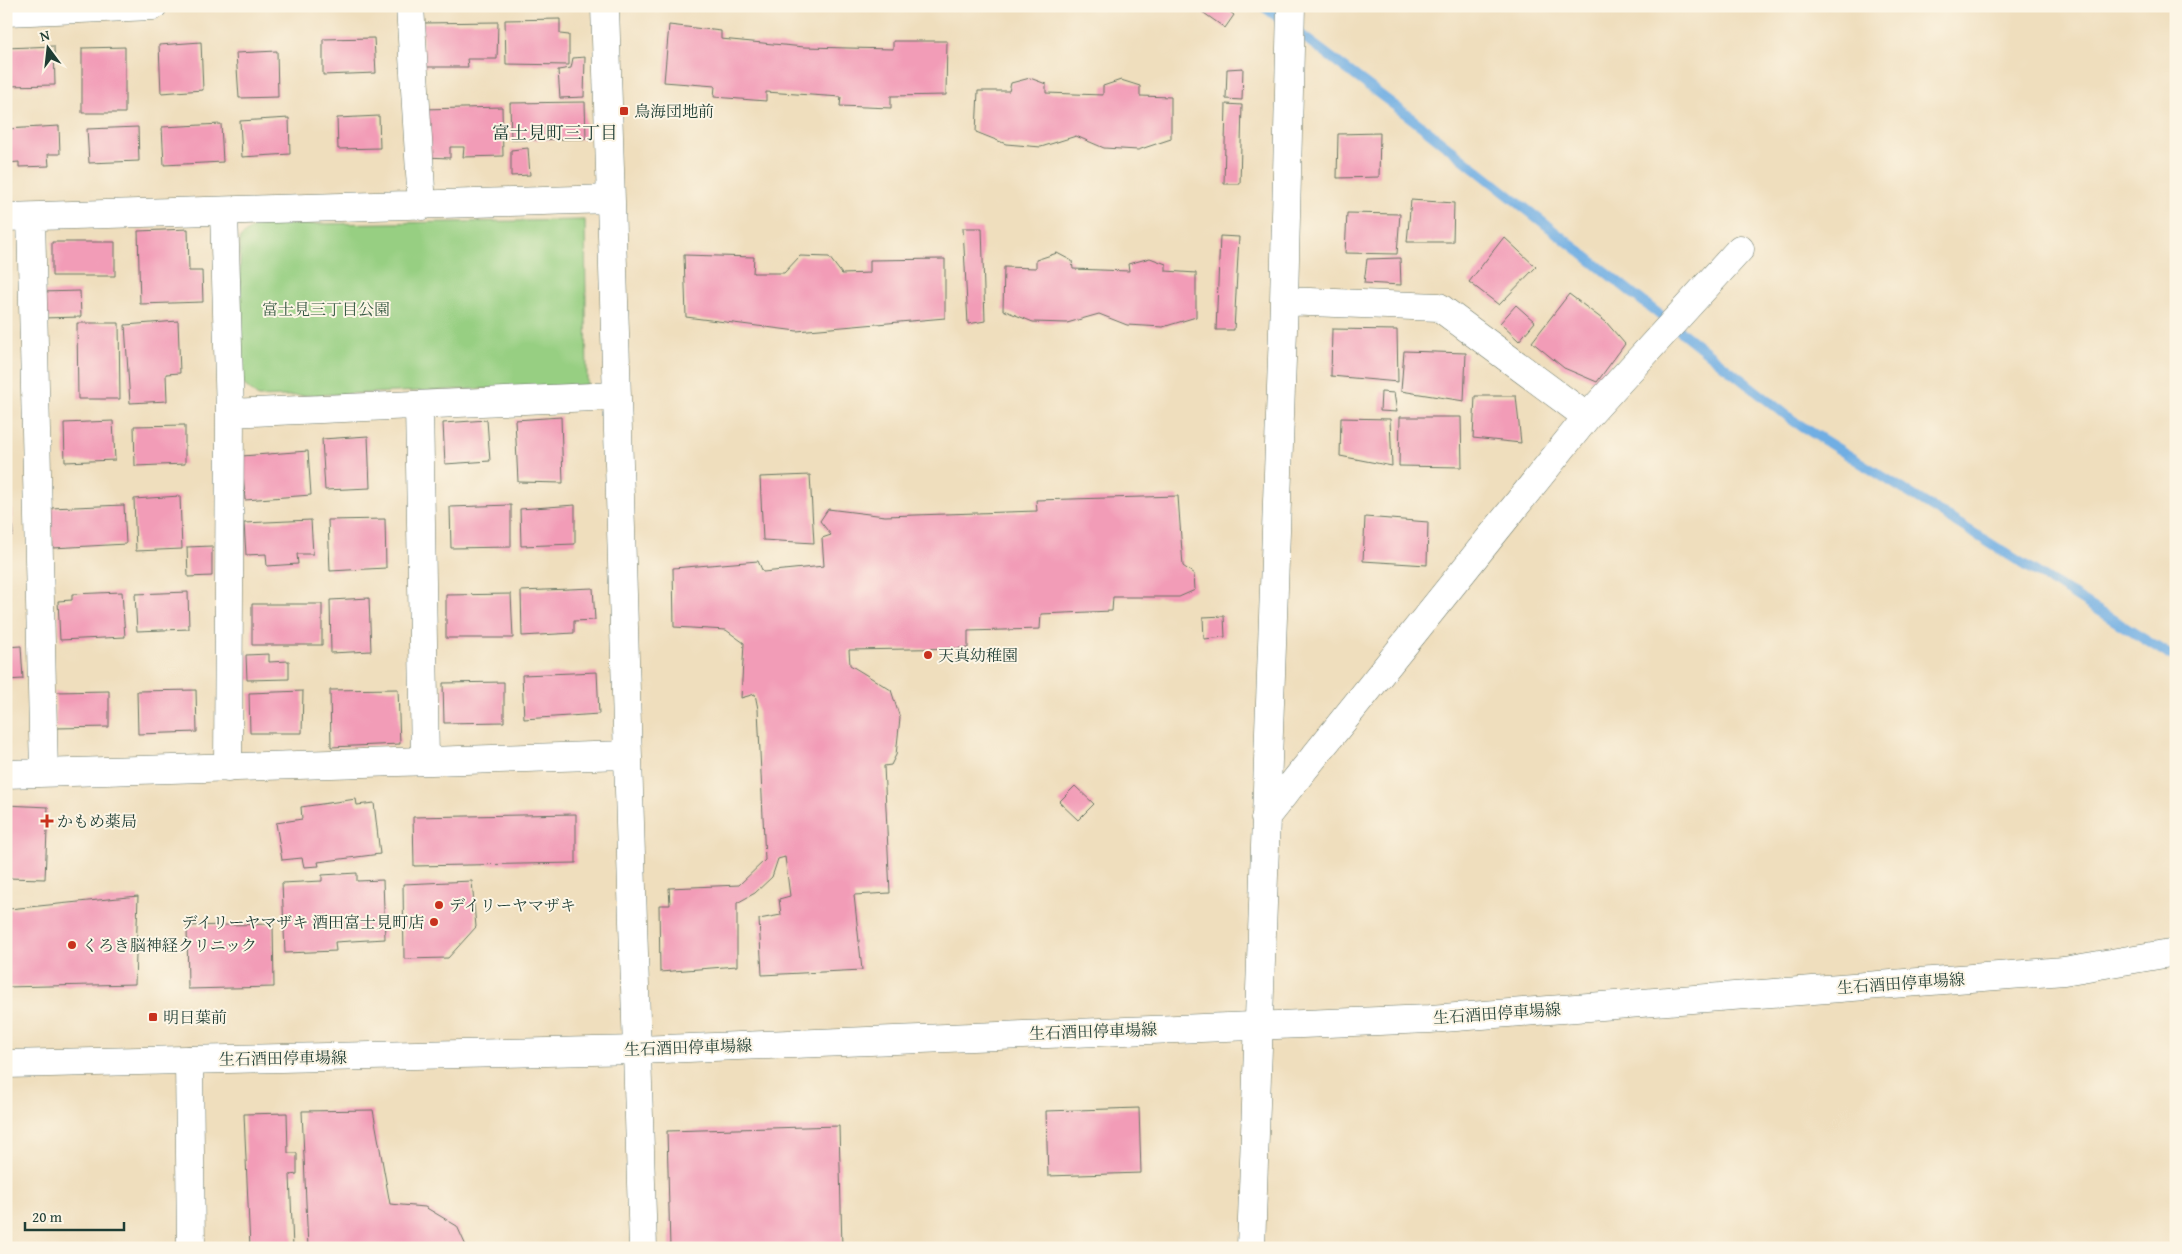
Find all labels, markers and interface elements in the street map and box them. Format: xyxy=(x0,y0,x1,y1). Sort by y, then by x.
north arrow xyxy=(22,22,72,72)
text: N xyxy=(38,24,52,46)
place label: 鳥海団地前 xyxy=(634,99,714,123)
marker: 鳥海団地前 xyxy=(618,105,630,117)
district label: 富士見町三丁目 xyxy=(492,119,618,146)
park label: 富士見三丁目公園 xyxy=(262,297,390,321)
place label: 天真幼稚園 xyxy=(938,643,1018,667)
marker: 天真幼稚園 xyxy=(922,649,934,661)
place label: かもめ薬局 xyxy=(57,809,137,833)
marker: かもめ薬局 xyxy=(41,815,53,827)
place label: デイリーヤマザキ xyxy=(449,893,576,917)
marker: デイリーヤマザキ xyxy=(433,899,445,911)
place label: デイリーヤマザキ 酒田富士見町店 xyxy=(182,910,424,934)
marker: デイリーヤマザキ 酒田富士見町店 xyxy=(428,916,440,928)
place label: くろき脳神経クリニック xyxy=(82,933,257,957)
marker: くろき脳神経クリニック xyxy=(66,939,78,951)
street label: 生石酒田停車場線 xyxy=(1836,967,1966,999)
street label: 生石酒田停車場線 xyxy=(1432,997,1562,1029)
place label: 明日葉前 xyxy=(163,1005,227,1029)
marker: 明日葉前 xyxy=(147,1011,159,1023)
street label: 生石酒田停車場線 xyxy=(1029,1017,1157,1045)
street label: 生石酒田停車場線 xyxy=(624,1033,752,1061)
street label: 生石酒田停車場線 xyxy=(219,1045,347,1071)
scale bar xyxy=(25,1199,124,1231)
text: 20 m xyxy=(32,1206,63,1227)

